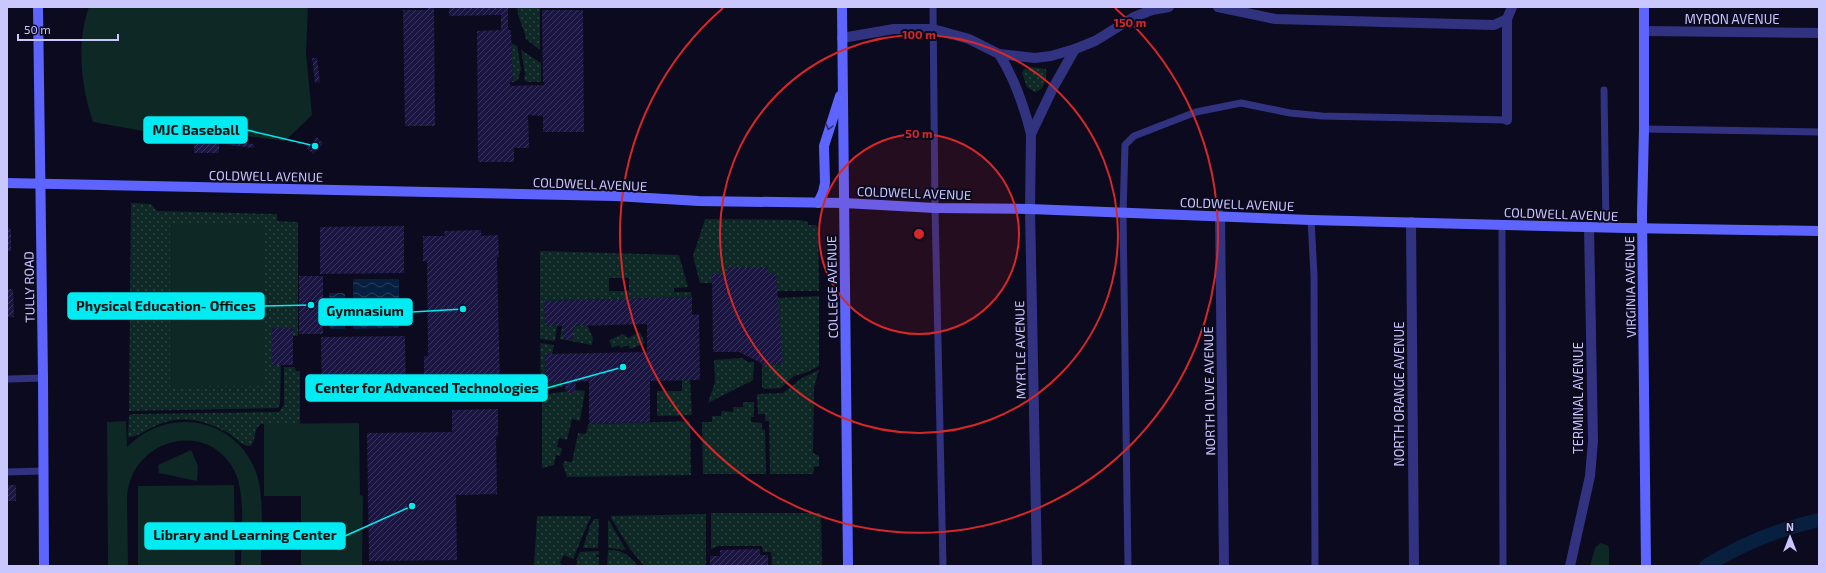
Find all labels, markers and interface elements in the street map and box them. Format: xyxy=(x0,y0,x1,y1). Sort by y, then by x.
street label: MYRON AVENUE xyxy=(1684,11,1780,27)
text: 150 m xyxy=(1114,15,1146,29)
scale bar xyxy=(18,16,118,42)
text: 50 m xyxy=(24,22,51,36)
text: 100 m xyxy=(902,27,936,41)
callout: MJC Baseball xyxy=(144,117,247,143)
text: MJC Baseball xyxy=(152,121,240,138)
one-way arrow xyxy=(825,124,834,131)
text: 50 m xyxy=(905,126,933,140)
street label: COLDWELL AVENUE xyxy=(209,167,323,185)
street label: COLDWELL AVENUE xyxy=(533,174,647,194)
street label: COLDWELL AVENUE xyxy=(857,183,971,203)
street label: COLDWELL AVENUE xyxy=(1180,194,1294,214)
street label: COLDWELL AVENUE xyxy=(1504,204,1618,224)
centre of rings xyxy=(912,227,926,241)
street label: COLLEGE AVENUE xyxy=(823,236,841,338)
street label: VIRGINIA AVENUE xyxy=(1621,236,1639,338)
street label: TULLY ROAD xyxy=(20,251,38,323)
callout: Physical Education- Offices xyxy=(68,293,264,319)
text: Physical Education- Offices xyxy=(76,297,256,314)
callout: Gymnasium xyxy=(319,299,412,325)
street label: MYRTLE AVENUE xyxy=(1011,301,1029,399)
text: Gymnasium xyxy=(326,302,404,319)
street label: NORTH ORANGE AVENUE xyxy=(1391,322,1407,466)
street label: NORTH OLIVE AVENUE xyxy=(1200,326,1218,456)
street label: TERMINAL AVENUE xyxy=(1570,342,1586,454)
callout: Center for Advanced Technologies xyxy=(306,375,547,401)
text: Center for Advanced Technologies xyxy=(315,379,539,396)
north arrow xyxy=(1770,517,1810,557)
text: N xyxy=(1786,520,1794,533)
callout: Library and Learning Center xyxy=(145,523,345,549)
text: Library and Learning Center xyxy=(153,526,337,543)

